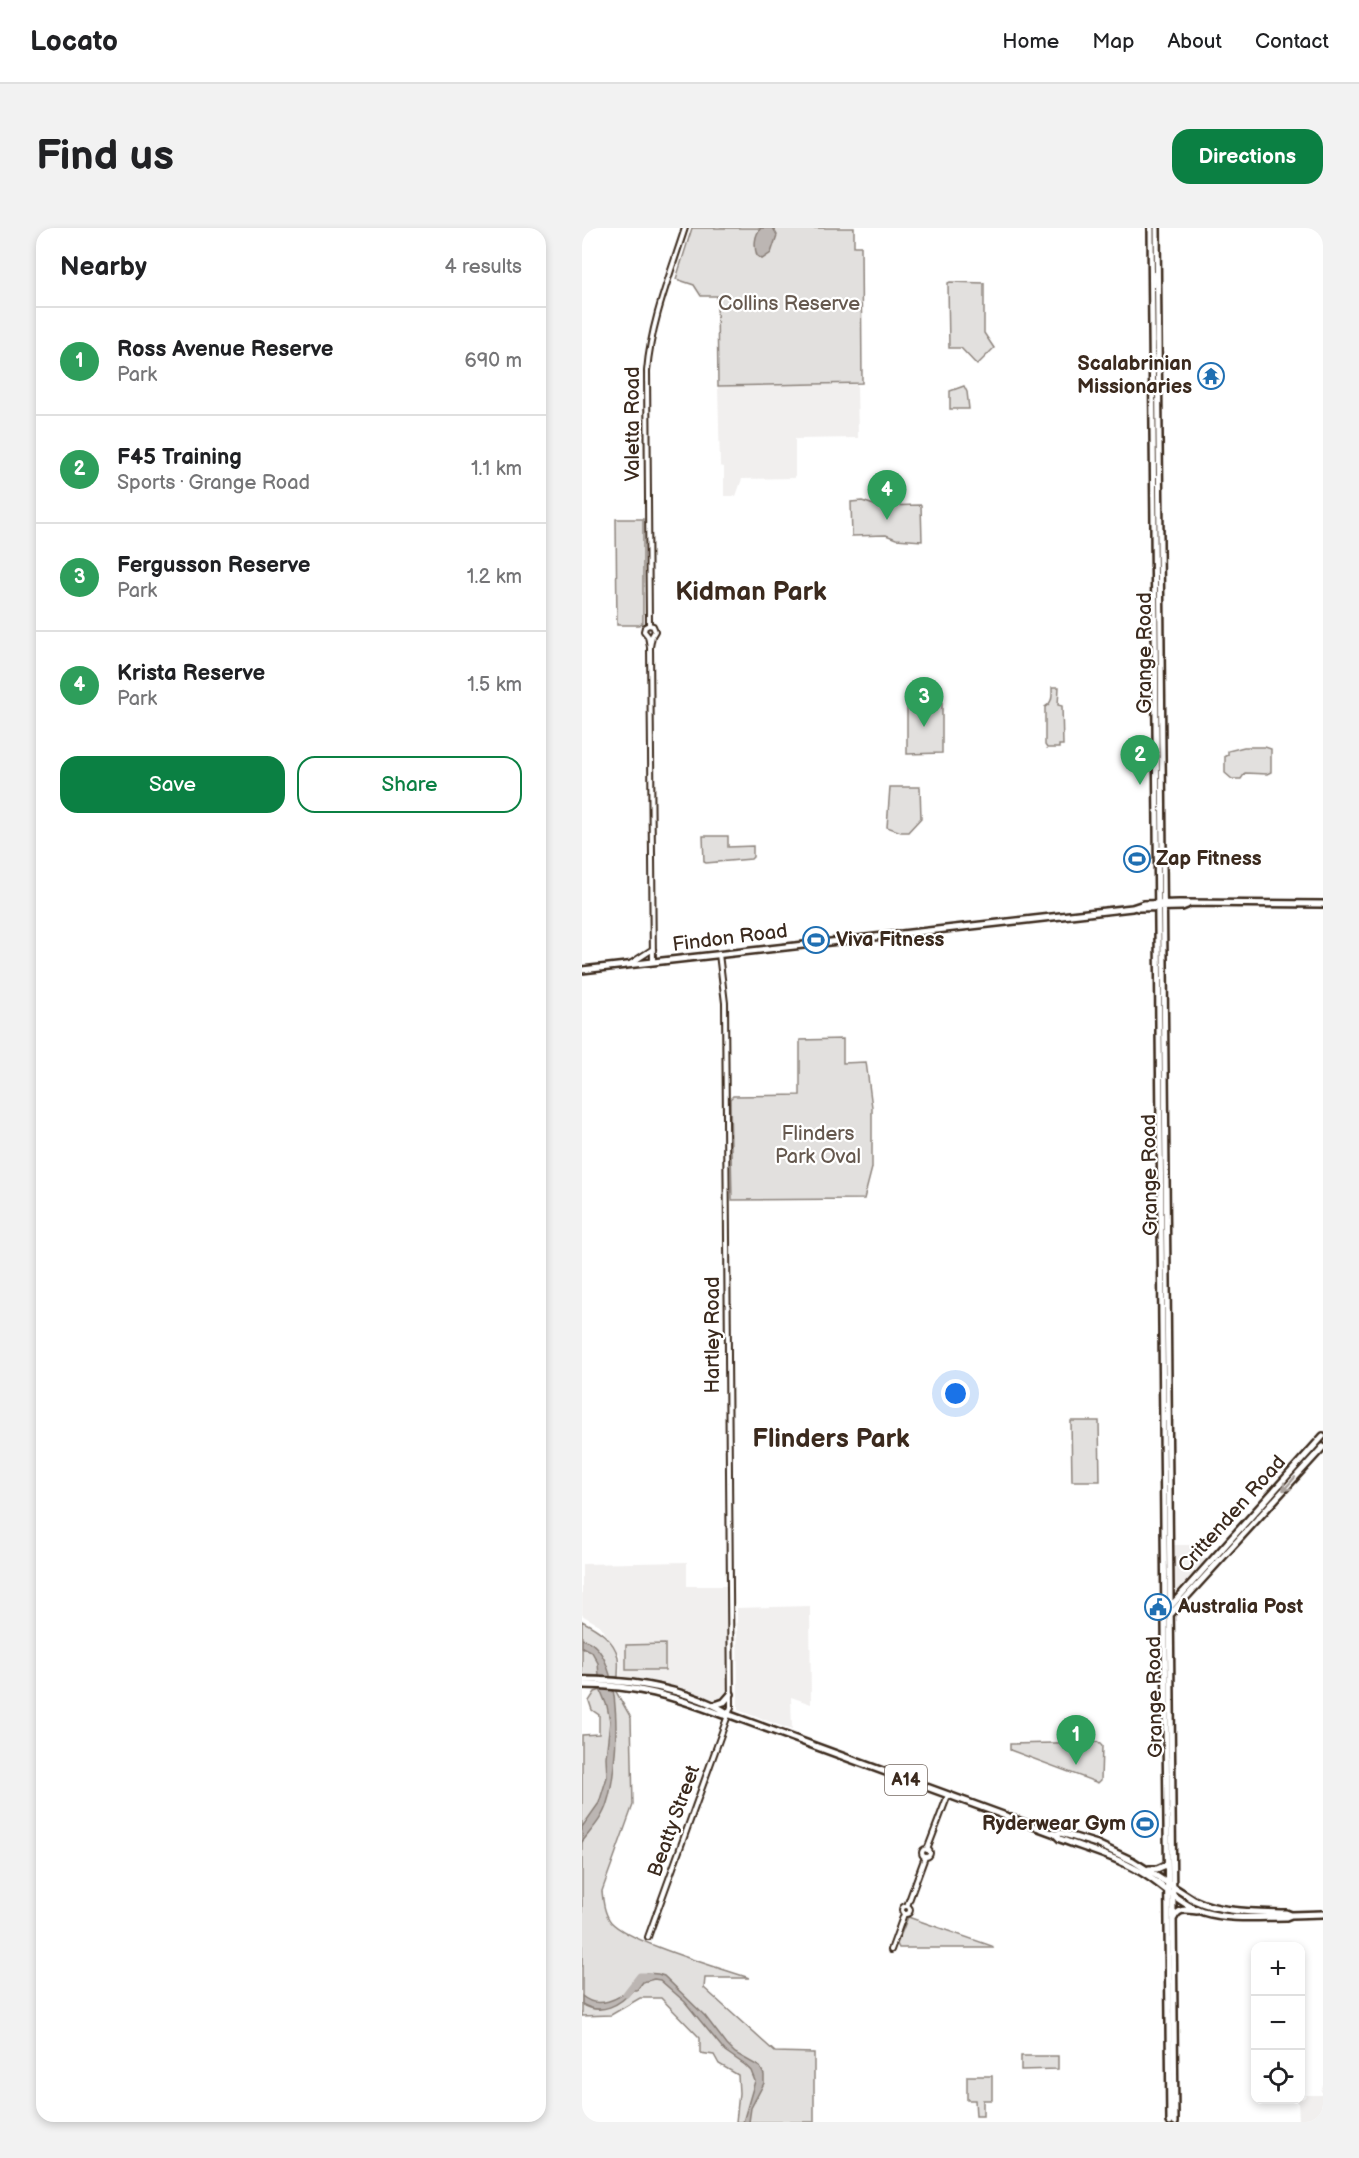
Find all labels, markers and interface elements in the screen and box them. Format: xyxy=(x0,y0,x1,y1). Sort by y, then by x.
text: Locato xyxy=(30,25,118,58)
text: Home xyxy=(1002,29,1059,54)
text: Map xyxy=(1092,29,1134,54)
text: About xyxy=(1167,29,1222,54)
text: Contact xyxy=(1255,29,1329,54)
button: Directions xyxy=(1172,129,1323,184)
text: Find us xyxy=(36,131,174,182)
text: Nearby xyxy=(60,252,147,283)
text: 4 results xyxy=(444,255,522,279)
park label: Collins Reserve xyxy=(718,292,860,316)
text: Ross Avenue Reserve xyxy=(117,336,333,363)
text: 1 xyxy=(75,349,84,373)
text: 690 m xyxy=(465,349,522,373)
place label: Scalabrinian Missionaries xyxy=(1077,352,1192,399)
temple icon: Scalabrinian Missionaries xyxy=(1196,361,1226,391)
text: Park xyxy=(117,363,157,387)
street label: Valetta Road xyxy=(621,366,645,482)
text: F45 Training xyxy=(117,444,242,471)
text: 2 xyxy=(74,457,85,481)
text: 1.1 km xyxy=(471,457,522,481)
pin: 4 xyxy=(868,470,906,520)
text: Sports · Grange Road xyxy=(117,471,310,495)
text: Fergusson Reserve xyxy=(117,552,310,579)
text: 3 xyxy=(74,565,85,589)
text: 1.2 km xyxy=(467,565,522,589)
district label: Kidman Park xyxy=(675,577,827,608)
text: Park xyxy=(117,579,157,603)
street label: Grange Road xyxy=(1133,592,1157,714)
text: Krista Reserve xyxy=(117,660,265,687)
text: 4 xyxy=(74,673,85,697)
text: 1.5 km xyxy=(467,673,522,697)
pin: 3 xyxy=(904,678,944,727)
text: Park xyxy=(117,687,157,711)
pin: 2 xyxy=(1120,736,1160,785)
button: Save xyxy=(60,756,285,813)
button: Share xyxy=(297,756,522,813)
sports icon: Zap Fitness xyxy=(1122,844,1152,874)
place label: Zap Fitness xyxy=(1156,847,1262,871)
street label: Findon Road xyxy=(671,919,789,957)
sports icon: Viva Fitness xyxy=(801,925,831,955)
place label: Viva Fitness xyxy=(836,928,944,952)
street label: Grange Road xyxy=(1137,1114,1163,1236)
park label: Flinders Park Oval xyxy=(775,1122,861,1169)
street label: Hartley Road xyxy=(701,1277,725,1394)
your location xyxy=(941,1379,970,1408)
district label: Flinders Park xyxy=(752,1424,910,1455)
street label: Crittenden Road xyxy=(1173,1450,1291,1578)
one-way arrow xyxy=(1282,1477,1296,1492)
public building icon: Australia Post xyxy=(1143,1592,1173,1622)
place label: Australia Post xyxy=(1177,1595,1303,1619)
street label: Grange Road xyxy=(1142,1636,1168,1758)
pin: 1 xyxy=(1056,1716,1096,1765)
street label: Beatty Street xyxy=(643,1762,705,1880)
road number: A14 xyxy=(885,1765,927,1795)
sports icon: Ryderwear Gym xyxy=(1130,1809,1160,1839)
place label: Ryderwear Gym xyxy=(982,1812,1126,1836)
map controls xyxy=(1251,1942,1305,2104)
button: + xyxy=(1251,1942,1305,1996)
button: − xyxy=(1251,1996,1305,2050)
button: locate xyxy=(1251,2050,1305,2104)

